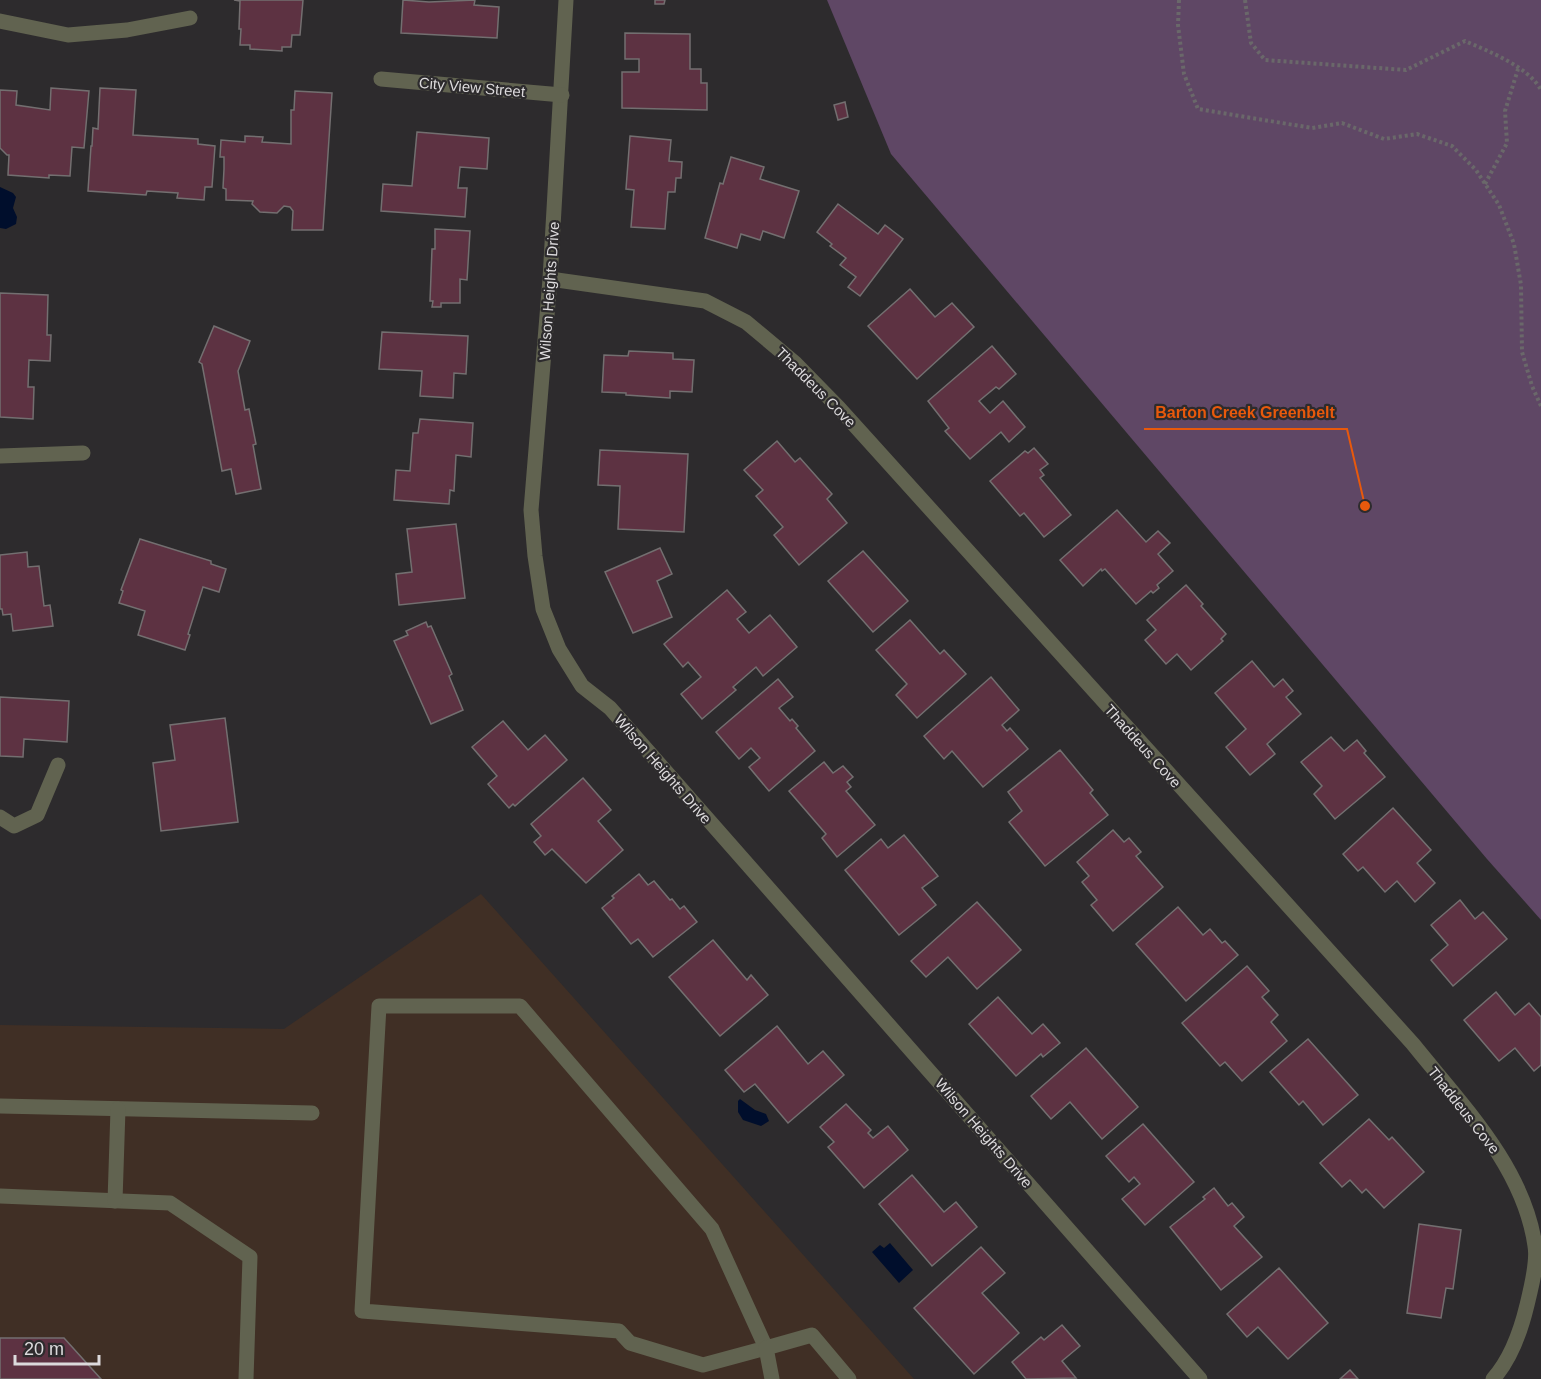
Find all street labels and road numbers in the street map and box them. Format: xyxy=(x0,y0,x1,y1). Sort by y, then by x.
street label: City View Street xyxy=(418,74,527,100)
street label: Wilson Heights Drive xyxy=(536,221,562,361)
street label: Thaddeus Cove xyxy=(773,344,859,430)
street label: Thaddeus Cove xyxy=(1101,701,1185,791)
street label: Wilson Heights Drive xyxy=(611,711,715,827)
street label: Thaddeus Cove xyxy=(1425,1063,1503,1157)
street label: Wilson Heights Drive xyxy=(932,1075,1036,1191)

